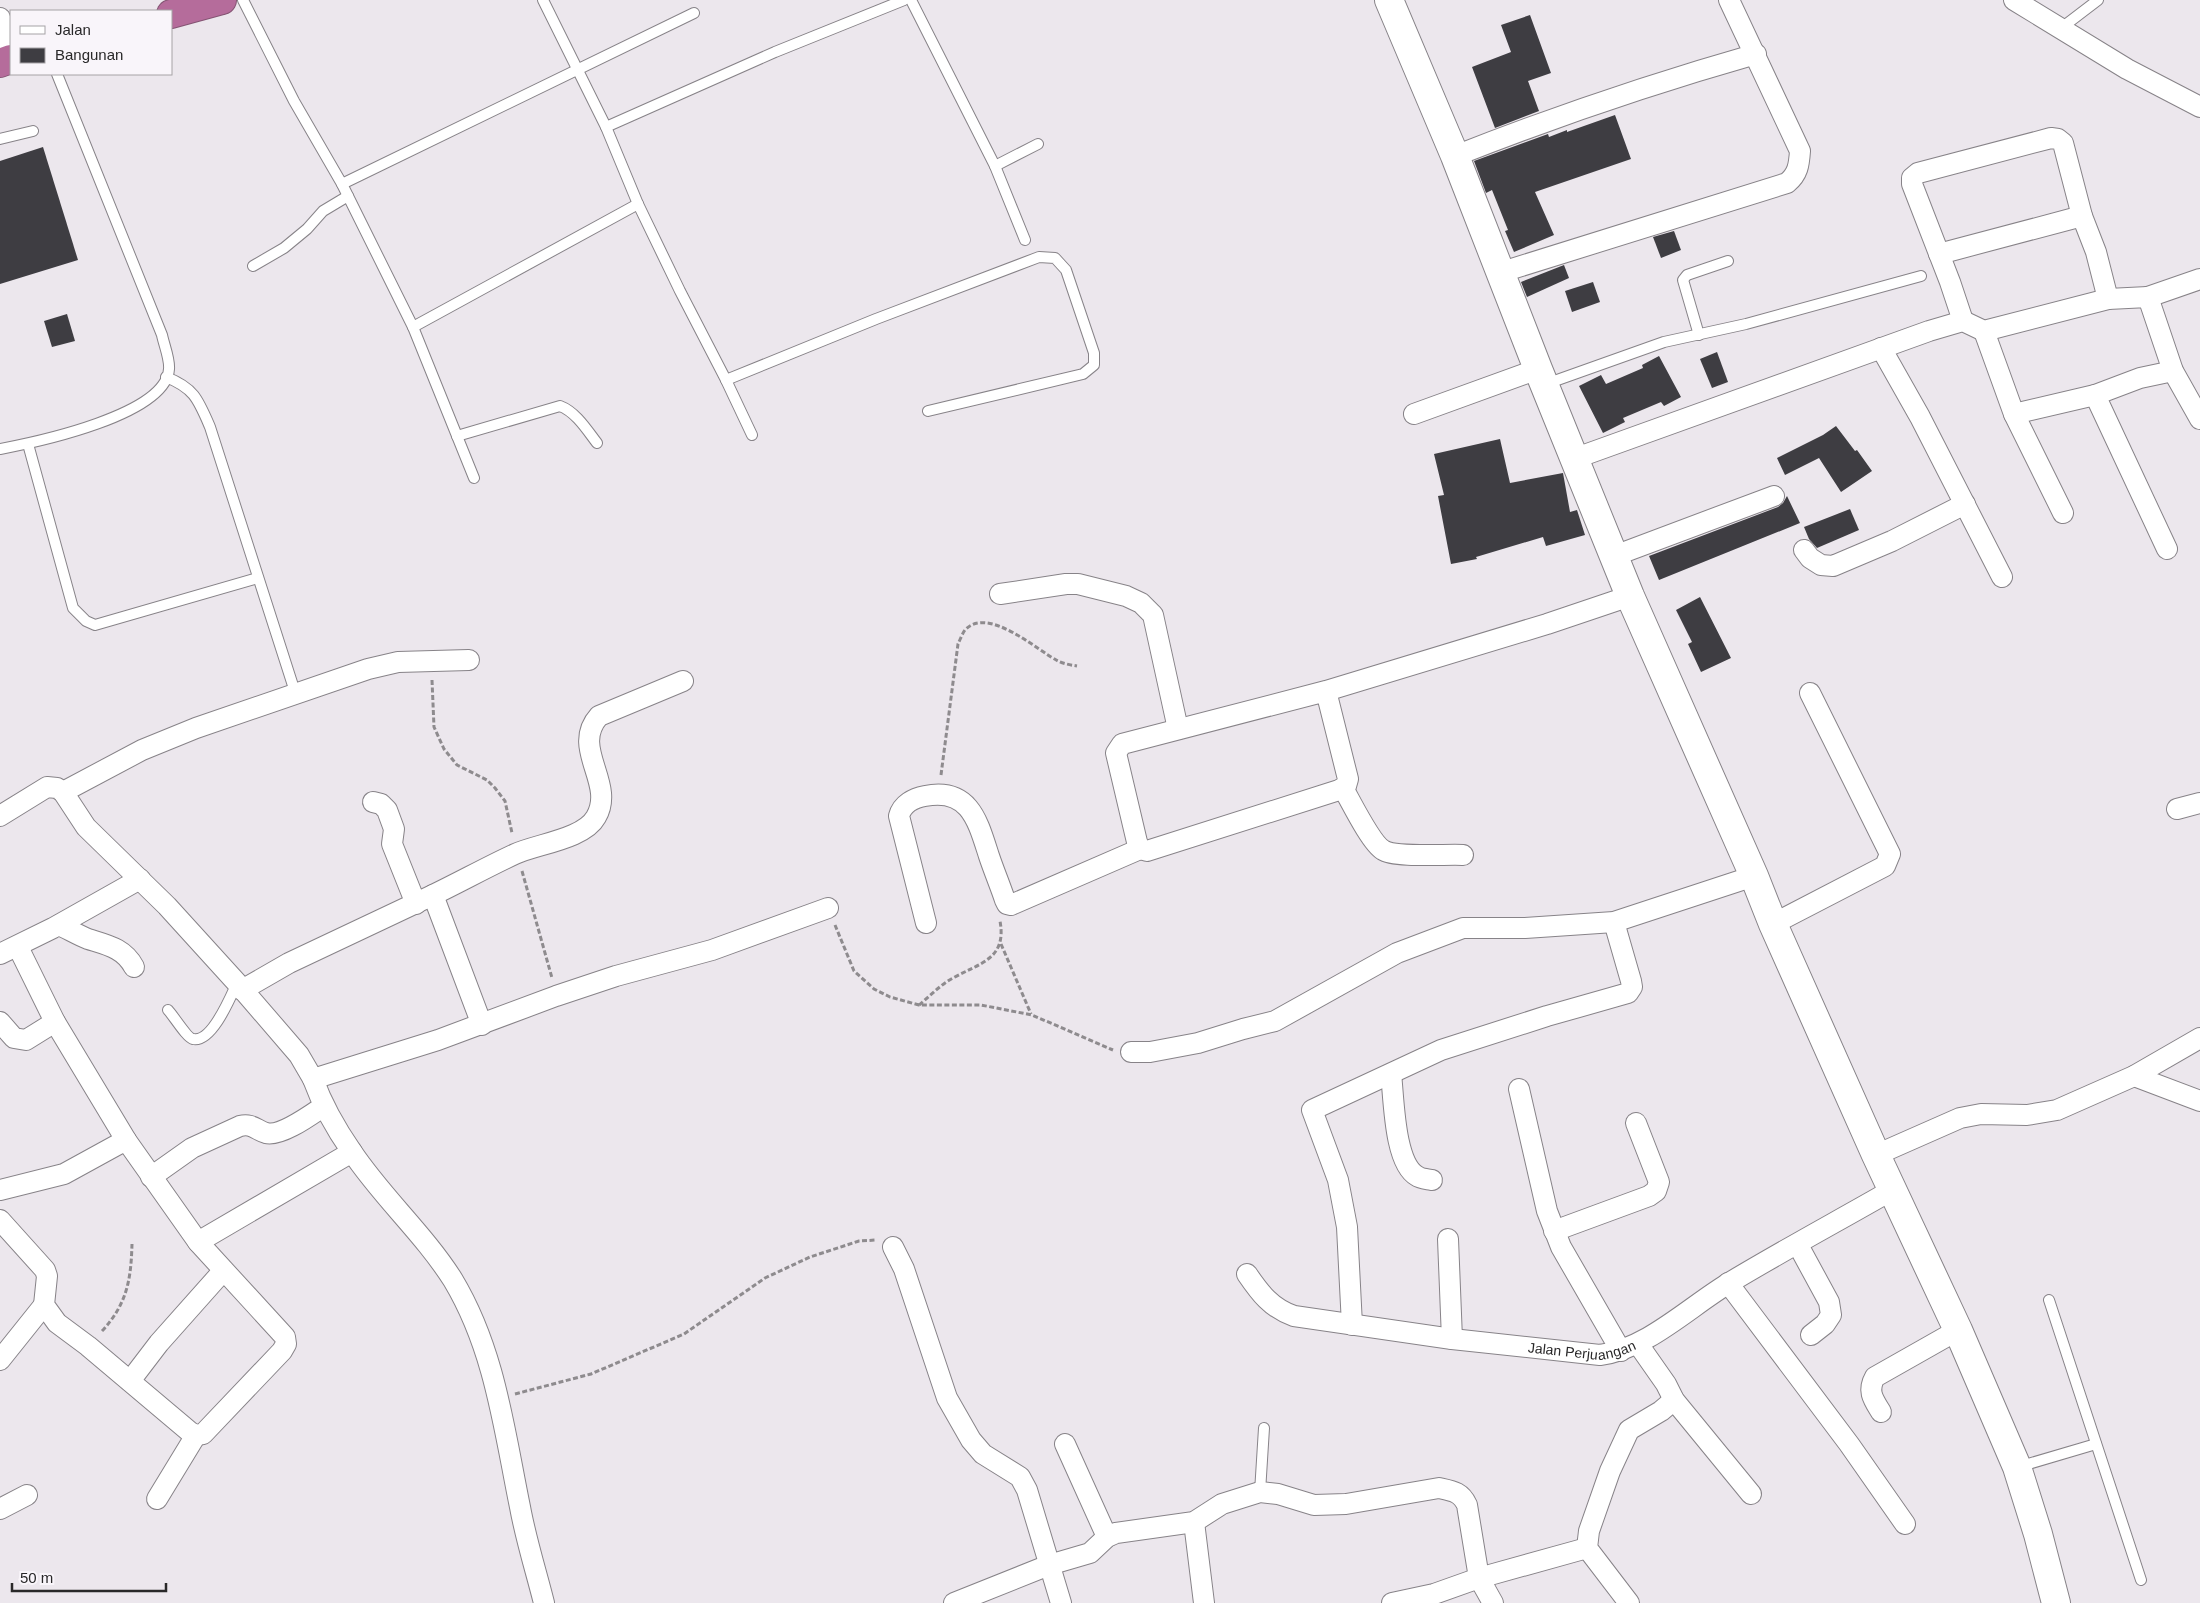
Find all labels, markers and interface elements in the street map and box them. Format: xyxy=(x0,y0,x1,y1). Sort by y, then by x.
legend xyxy=(10,10,172,75)
text: Jalan xyxy=(55,21,91,38)
text: Bangunan xyxy=(55,46,123,63)
street label: Jalan Perjuangan xyxy=(1527,1337,1638,1363)
scale bar xyxy=(12,1560,166,1592)
text: 50 m xyxy=(20,1569,53,1586)

